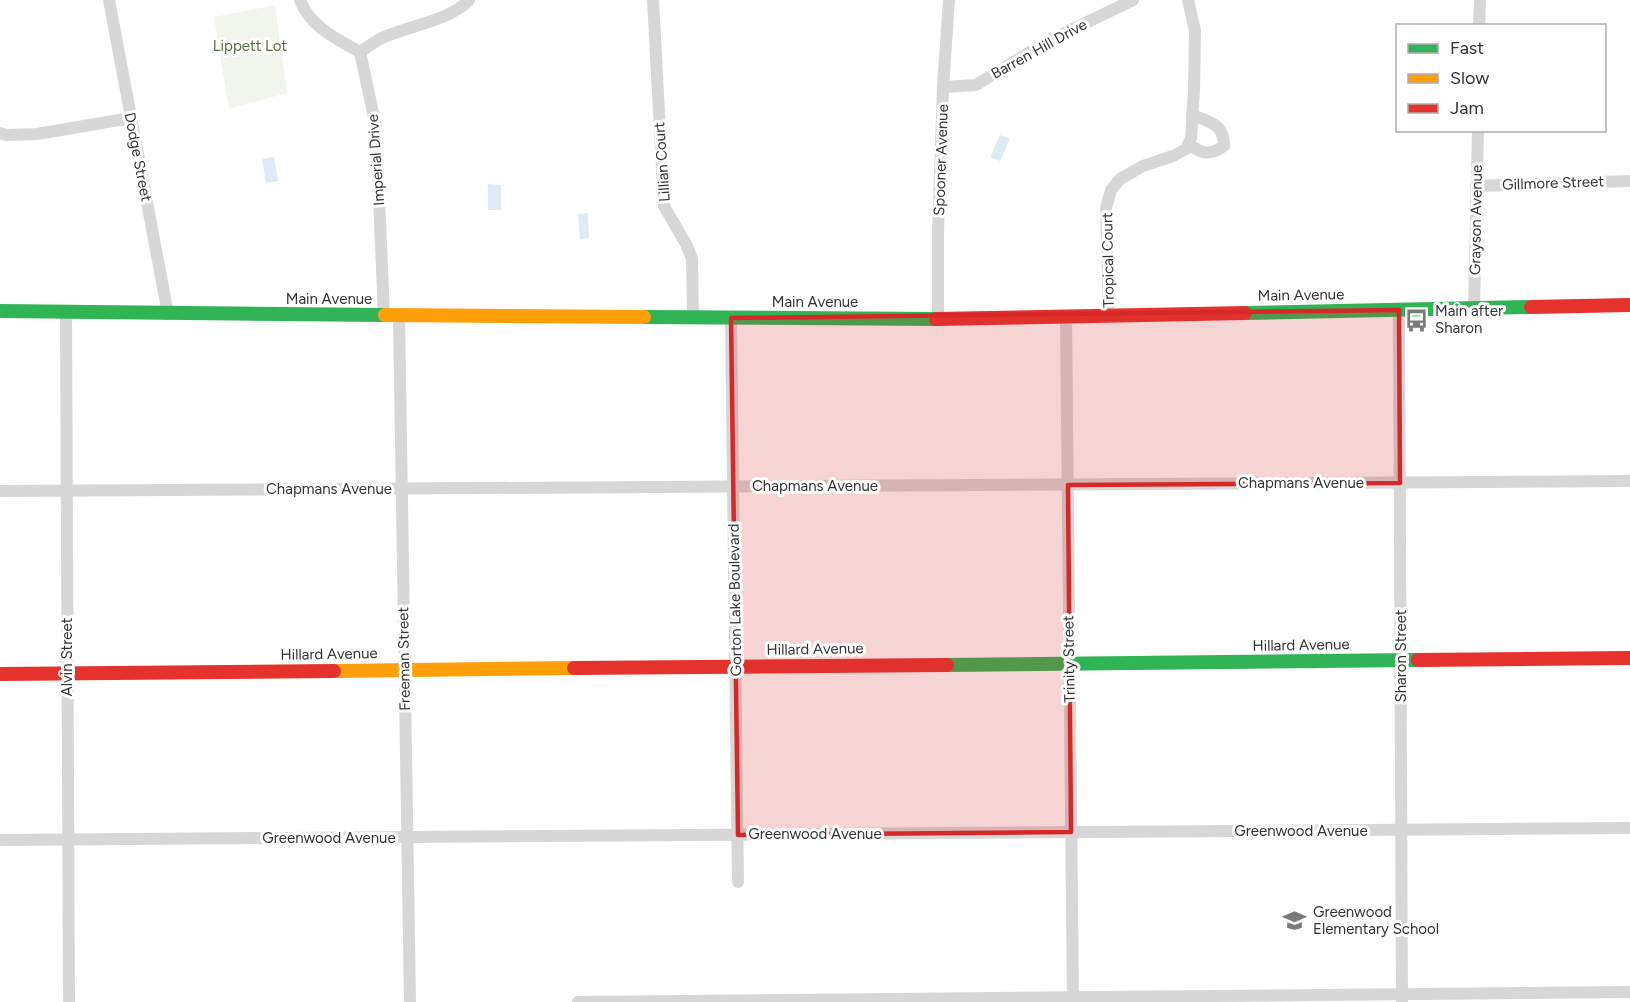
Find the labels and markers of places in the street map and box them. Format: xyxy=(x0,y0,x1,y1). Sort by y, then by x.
place label: Main after Sharon xyxy=(1435,302,1503,337)
bus stop icon: Main after Sharon xyxy=(1404,307,1430,333)
place label: Greenwood Elementary School xyxy=(1313,903,1439,938)
school or university icon: Greenwood Elementary School xyxy=(1282,908,1308,934)

